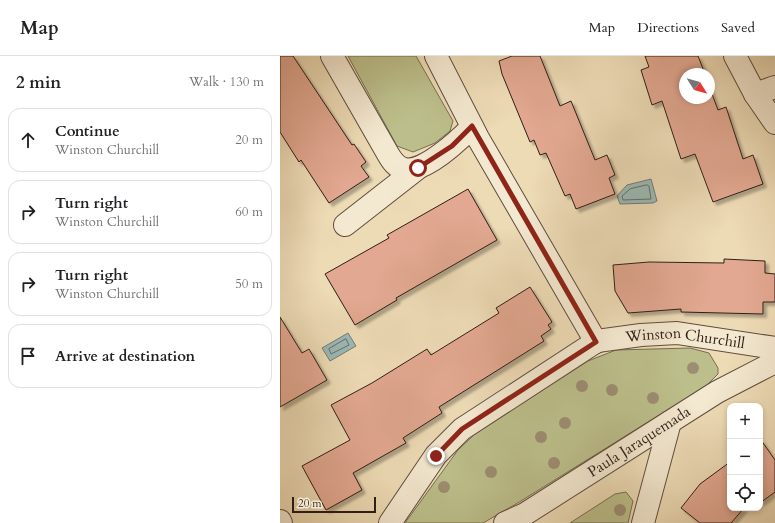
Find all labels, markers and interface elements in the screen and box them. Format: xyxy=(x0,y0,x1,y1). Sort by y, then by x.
text: Map xyxy=(20,15,59,41)
text: Map xyxy=(589,18,615,37)
text: Directions xyxy=(637,18,699,37)
text: Saved xyxy=(721,18,755,37)
north arrow xyxy=(679,68,715,104)
text: 2 min xyxy=(16,71,61,94)
text: Walk · 130 m xyxy=(189,73,264,91)
text: Continue xyxy=(55,121,120,141)
icon: ahead xyxy=(17,129,39,151)
text: 20 m xyxy=(235,131,263,149)
text: Winston Churchill xyxy=(55,141,159,159)
route start xyxy=(409,159,427,177)
text: Turn right xyxy=(55,193,128,213)
icon: right xyxy=(17,201,39,223)
text: 60 m xyxy=(235,203,263,221)
text: Winston Churchill xyxy=(55,213,159,231)
text: Turn right xyxy=(55,265,128,285)
icon: right xyxy=(17,273,39,295)
text: 50 m xyxy=(235,275,263,293)
text: Winston Churchill xyxy=(55,285,159,303)
street label: Winston Churchill xyxy=(623,323,747,353)
icon: arrive xyxy=(17,345,39,367)
text: Arrive at destination xyxy=(55,346,195,366)
street label: Paula Jaraquemada xyxy=(584,401,695,482)
map controls xyxy=(727,403,763,511)
button: + xyxy=(727,403,763,439)
button: − xyxy=(727,439,763,475)
route end xyxy=(427,447,445,465)
button: locate xyxy=(727,475,763,511)
scale bar xyxy=(292,495,376,514)
text: 20 m xyxy=(298,496,322,511)

